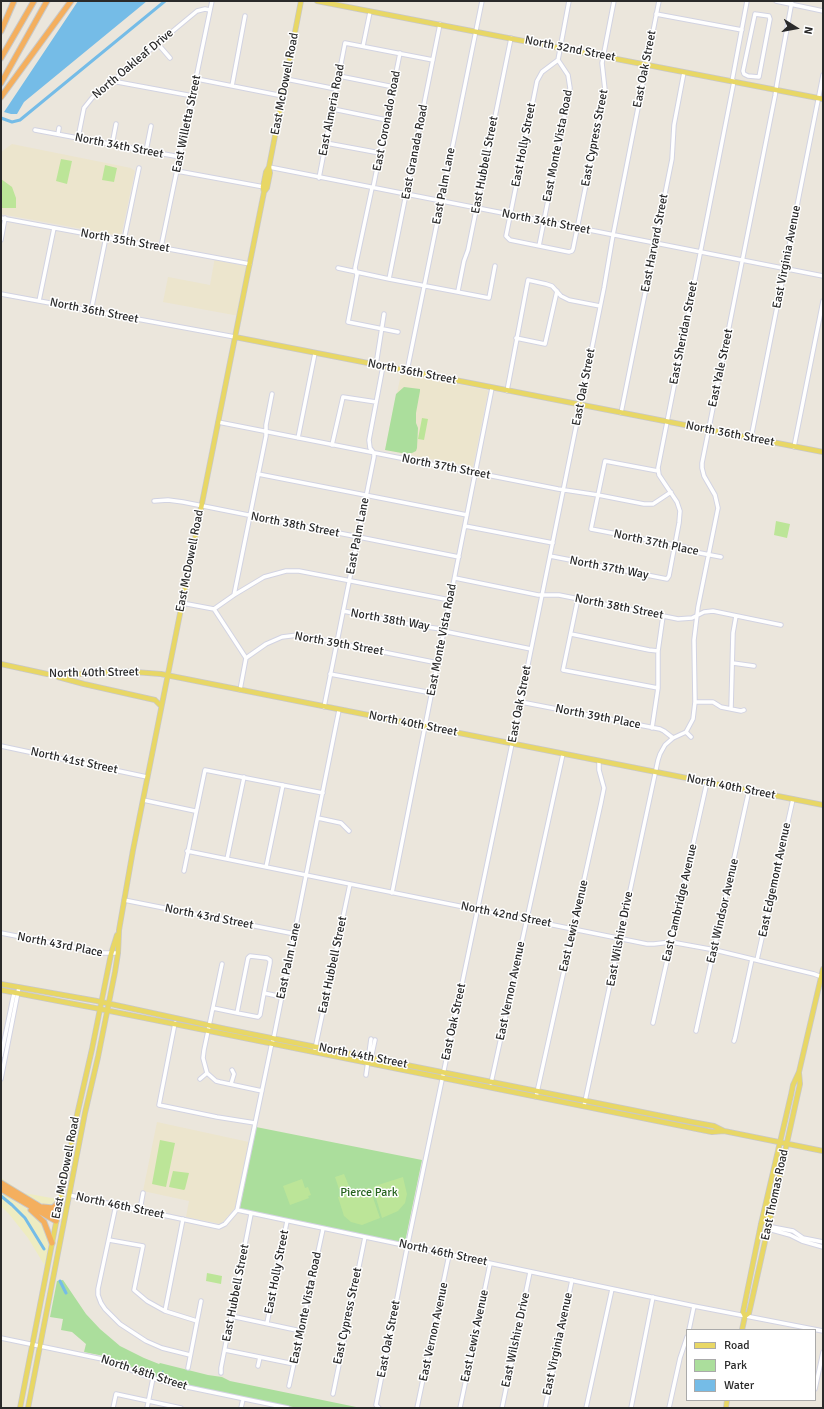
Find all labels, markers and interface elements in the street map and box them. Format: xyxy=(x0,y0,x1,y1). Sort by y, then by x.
north arrow xyxy=(776,8,816,48)
text: N xyxy=(801,25,815,35)
street label: North Oakleaf Drive xyxy=(90,26,176,102)
street label: East Oak Street xyxy=(630,29,660,109)
street label: East McDowell Road xyxy=(268,32,302,136)
street label: North 32nd Street xyxy=(523,33,617,65)
street label: East Almeria Road xyxy=(316,63,348,157)
street label: East Coronado Road xyxy=(370,69,404,173)
street label: East Willetta Street xyxy=(170,74,204,174)
street label: East Cypress Street xyxy=(579,88,611,188)
street label: East Monte Vista Road xyxy=(540,89,576,203)
street label: East Holly Street xyxy=(509,102,539,188)
street label: East Granada Road xyxy=(399,103,431,201)
street label: East Hubbell Street xyxy=(468,115,502,215)
street label: North 34th Street xyxy=(73,130,165,162)
street label: East Palm Lane xyxy=(429,146,459,226)
street label: East Harvard Street xyxy=(638,193,672,293)
street label: East Virginia Avenue xyxy=(770,204,804,310)
street label: North 34th Street xyxy=(500,206,592,238)
street label: North 35th Street xyxy=(79,226,171,256)
street label: East Sheridan Street xyxy=(667,280,701,386)
street label: North 36th Street xyxy=(48,295,140,327)
street label: East Yale Street xyxy=(706,327,736,409)
street label: East Oak Street xyxy=(569,347,599,427)
street label: North 36th Street xyxy=(366,356,458,388)
street label: North 36th Street xyxy=(684,418,776,450)
street label: North 37th Street xyxy=(400,451,492,483)
street label: East Palm Lane xyxy=(343,496,373,576)
street label: East McDowell Road xyxy=(173,509,207,613)
street label: North 38th Street xyxy=(249,509,341,541)
street label: North 37th Place xyxy=(612,527,700,559)
street label: North 37th Way xyxy=(568,553,650,583)
street label: East Monte Vista Road xyxy=(424,583,460,697)
street label: North 38th Street xyxy=(573,591,665,623)
street label: North 38th Way xyxy=(349,606,431,634)
street label: North 39th Street xyxy=(293,629,385,659)
street label: East Oak Street xyxy=(505,664,535,744)
street label: North 40th Street xyxy=(49,665,139,681)
street label: North 39th Place xyxy=(554,702,642,732)
street label: North 40th Street xyxy=(367,708,459,740)
street label: North 41st Street xyxy=(29,745,119,777)
street label: North 40th Street xyxy=(685,771,777,803)
street label: East Edgemont Avenue xyxy=(756,821,794,939)
street label: East Cambridge Avenue xyxy=(659,843,701,963)
street label: East Windsor Avenue xyxy=(704,857,742,965)
street label: East Lewis Avenue xyxy=(556,878,592,974)
street label: East Wilshire Drive xyxy=(604,890,636,988)
street label: North 42nd Street xyxy=(459,899,553,931)
street label: North 43rd Street xyxy=(163,901,255,933)
street label: East Hubbell Street xyxy=(316,915,350,1015)
street label: East Palm Lane xyxy=(274,921,304,1001)
street label: North 43rd Place xyxy=(16,930,104,960)
street label: East Vernon Avenue xyxy=(493,940,529,1042)
street label: East Oak Street xyxy=(439,982,469,1062)
street label: North 44th Street xyxy=(317,1040,409,1072)
street label: East McDowell Road xyxy=(49,1116,83,1220)
street label: East Thomas Road xyxy=(758,1148,792,1242)
park label: Pierce Park xyxy=(340,1186,398,1200)
street label: North 46th Street xyxy=(74,1190,166,1222)
street label: East Holly Street xyxy=(262,1229,292,1315)
street label: North 46th Street xyxy=(397,1237,489,1269)
street label: East Hubbell Street xyxy=(219,1243,253,1343)
street label: East Monte Vista Road xyxy=(287,1251,325,1365)
street label: East Cypress Street xyxy=(331,1266,365,1366)
street label: East Vernon Avenue xyxy=(416,1281,452,1383)
street label: East Lewis Avenue xyxy=(458,1288,492,1384)
street label: East Wilshire Drive xyxy=(499,1291,533,1389)
street label: East Virginia Avenue xyxy=(540,1291,576,1397)
street label: East Oak Street xyxy=(374,1299,404,1379)
legend xyxy=(686,1329,816,1401)
text: Road xyxy=(724,1338,750,1353)
street label: North 48th Street xyxy=(99,1352,189,1394)
text: Park xyxy=(724,1358,747,1373)
text: Water xyxy=(724,1378,754,1393)

